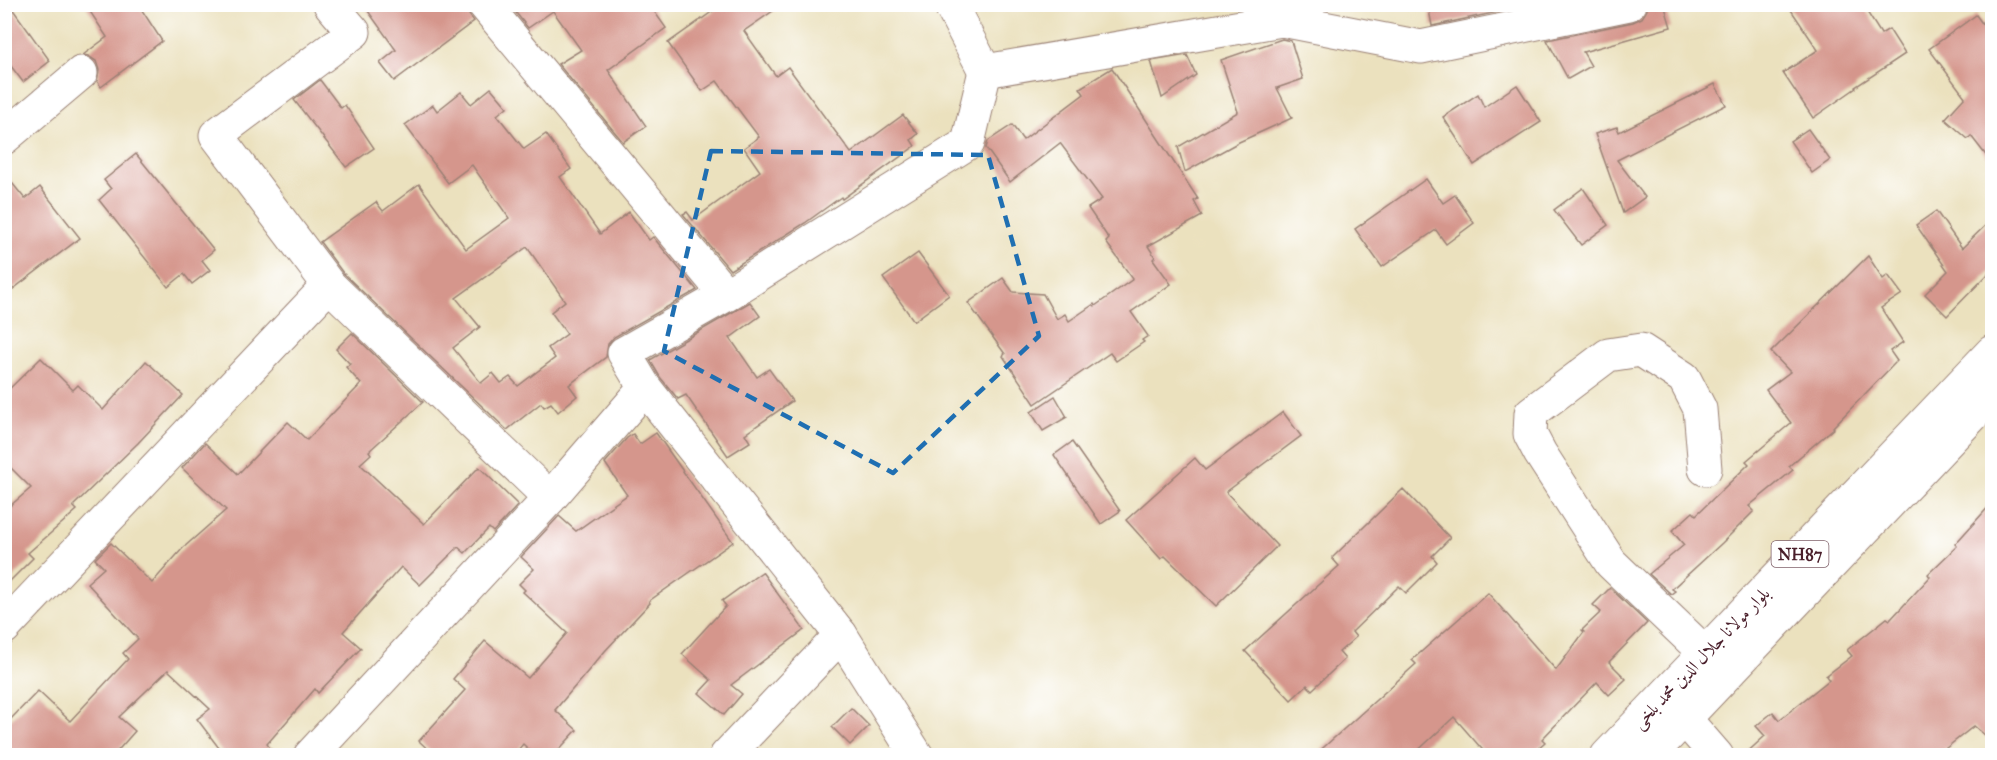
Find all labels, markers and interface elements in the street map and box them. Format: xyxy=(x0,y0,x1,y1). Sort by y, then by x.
road number: NH87 xyxy=(1772,541,1828,567)
street label: بلوار مولانا جلال الدین محمد بلخی xyxy=(1628,582,1775,734)

